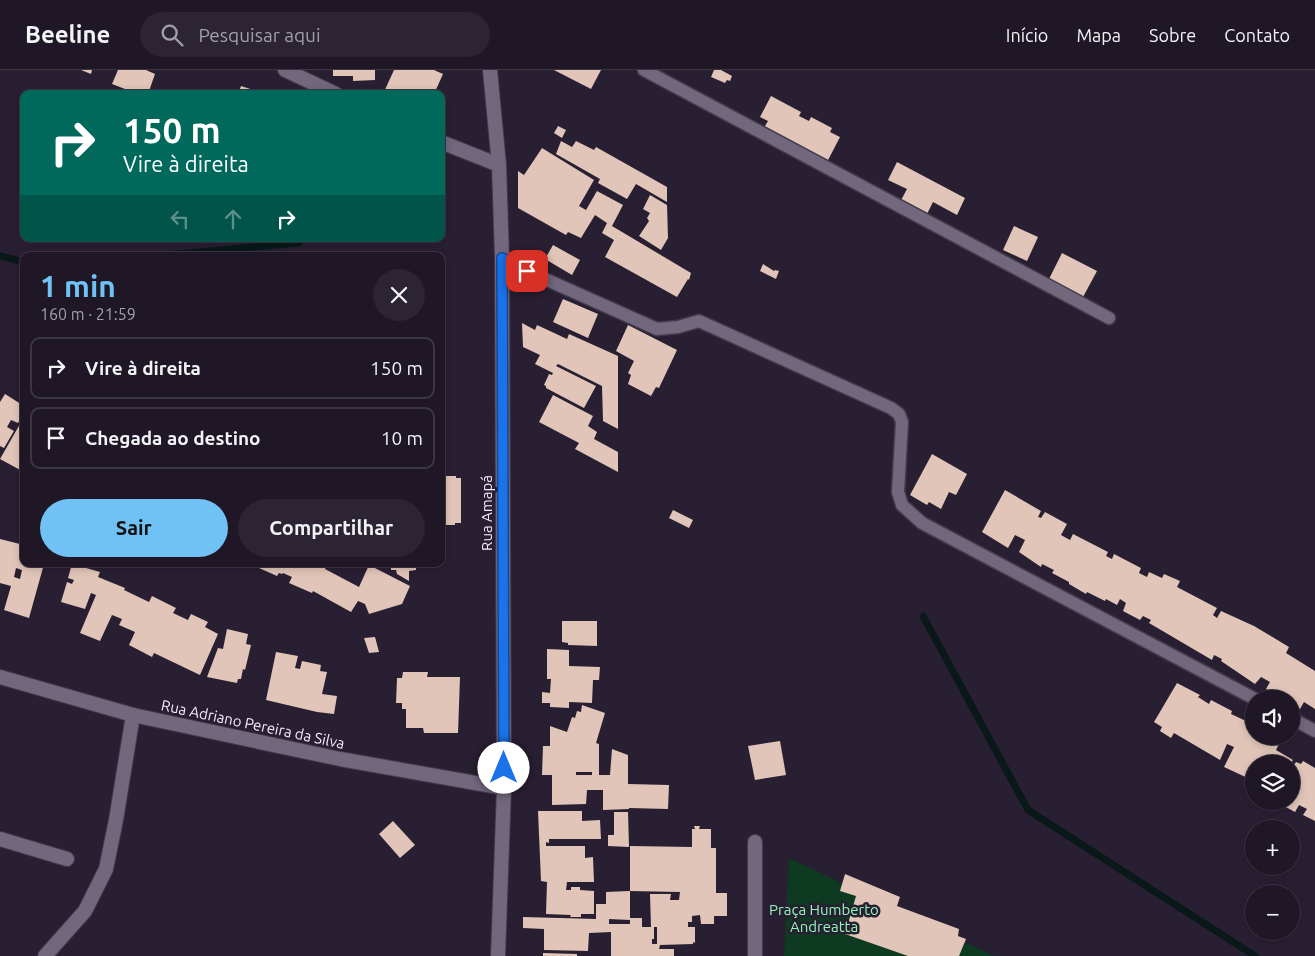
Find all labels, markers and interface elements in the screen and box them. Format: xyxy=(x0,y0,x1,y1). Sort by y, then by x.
search box xyxy=(140,12,490,57)
text: Beeline xyxy=(25,21,110,48)
icon: search xyxy=(158,21,186,49)
text: Pesquisar aqui xyxy=(198,24,321,46)
text: Início xyxy=(1006,25,1048,45)
text: Mapa xyxy=(1076,25,1121,45)
text: Sobre xyxy=(1149,25,1196,45)
text: Contato xyxy=(1224,25,1290,45)
icon: right xyxy=(40,110,105,175)
text: 150 m xyxy=(123,110,221,150)
text: Vire à direita xyxy=(123,151,249,176)
icon: left xyxy=(166,205,194,233)
icon: ahead xyxy=(219,205,247,233)
icon: right xyxy=(272,205,300,233)
pin xyxy=(506,250,548,292)
icon: arrive xyxy=(513,257,541,285)
text: 1 min xyxy=(40,269,116,303)
button: close xyxy=(373,269,425,321)
text: 160 m · 21:59 xyxy=(40,305,136,323)
icon: right xyxy=(42,354,70,382)
text: Vire à direita xyxy=(85,357,201,379)
text: 150 m xyxy=(370,357,423,379)
icon: arrive xyxy=(42,424,70,452)
text: Chegada ao destino xyxy=(85,427,261,449)
text: 10 m xyxy=(381,427,423,449)
street label: Rua Amapá xyxy=(478,475,495,551)
button: Sair xyxy=(40,499,228,557)
button: Compartilhar xyxy=(238,499,425,557)
map controls xyxy=(1245,690,1300,940)
button: sound xyxy=(1245,690,1300,745)
street label: Rua Adriano Pereira da Silva xyxy=(160,696,346,752)
position arrow xyxy=(477,741,529,793)
button: layers xyxy=(1245,755,1300,810)
button: + xyxy=(1245,820,1300,875)
button: − xyxy=(1245,885,1300,940)
park label: Praça Humberto Andreatta xyxy=(769,901,879,935)

